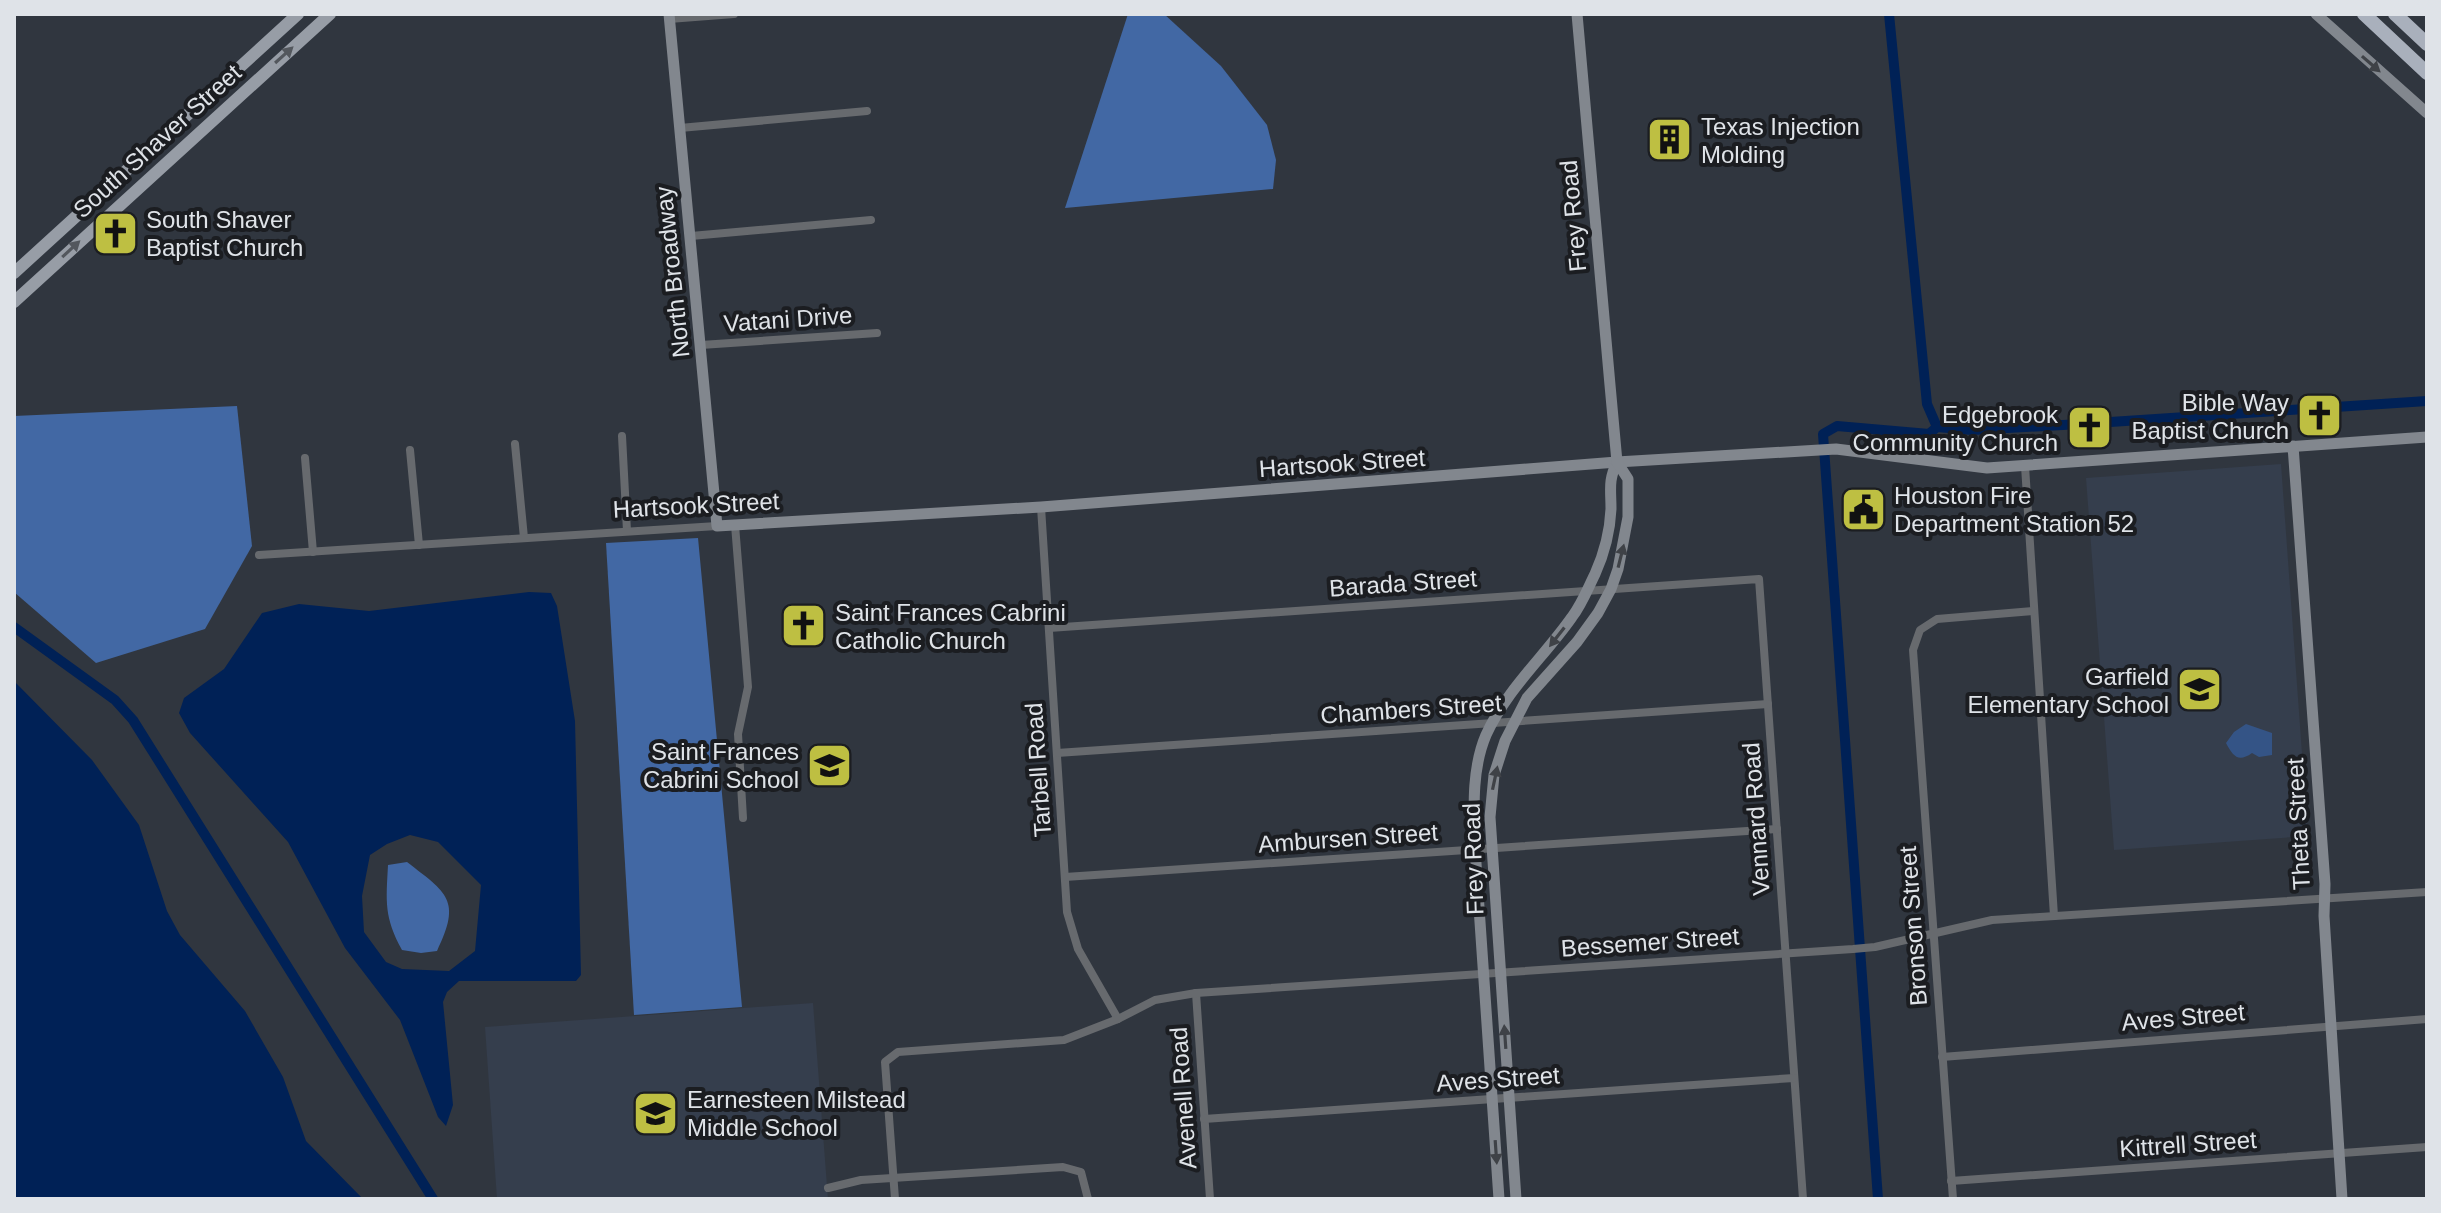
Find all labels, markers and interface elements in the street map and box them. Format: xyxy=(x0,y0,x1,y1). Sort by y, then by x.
one-way arrow xyxy=(275,47,294,65)
one-way arrow xyxy=(2362,54,2381,72)
street label: South Shaver Street xyxy=(68,58,247,223)
place label: Texas Injection Molding xyxy=(1701,113,1860,168)
building icon: Texas Injection Molding xyxy=(1646,116,1694,164)
street label: Frey Road xyxy=(1555,159,1591,273)
street label: North Broadway xyxy=(650,185,694,359)
place label: South Shaver Baptist Church xyxy=(146,206,303,261)
church icon: South Shaver Baptist Church xyxy=(91,209,139,257)
one-way arrow xyxy=(61,241,80,259)
street label: Vatani Drive xyxy=(723,301,853,337)
place label: Bible Way Baptist Church xyxy=(2132,389,2289,444)
church icon: Bible Way Baptist Church xyxy=(2296,392,2344,440)
place label: Edgebrook Community Church xyxy=(1853,401,2059,456)
church icon: Edgebrook Community Church xyxy=(2065,404,2113,452)
street label: Hartsook Street xyxy=(1258,444,1426,482)
place label: Houston Fire Department Station 52 xyxy=(1894,482,2134,537)
public building icon: Houston Fire Department Station 52 xyxy=(1839,485,1887,533)
street label: Hartsook Street xyxy=(612,487,780,523)
one-way arrow xyxy=(1615,543,1627,568)
street label: Barada Street xyxy=(1328,564,1478,602)
place label: Saint Frances Cabrini Catholic Church xyxy=(835,599,1066,654)
church icon: Saint Frances Cabrini Catholic Church xyxy=(780,602,828,650)
one-way arrow xyxy=(1549,627,1566,647)
place label: Garfield Elementary School xyxy=(1968,663,2169,718)
school or university icon: Garfield Elementary School xyxy=(2176,666,2224,714)
street label: Chambers Street xyxy=(1320,689,1503,729)
street label: Tarbell Road xyxy=(1020,702,1056,838)
place label: Saint Frances Cabrini School xyxy=(643,738,799,793)
school or university icon: Saint Frances Cabrini School xyxy=(806,741,854,789)
street label: Vennard Road xyxy=(1737,742,1775,896)
street label: Theta Street xyxy=(2281,757,2315,891)
one-way arrow xyxy=(1489,766,1502,791)
street label: Frey Road xyxy=(1458,803,1488,915)
street label: Ambursen Street xyxy=(1257,818,1439,858)
street label: Bronson Street xyxy=(1894,845,1932,1007)
street label: Bessemer Street xyxy=(1560,922,1740,962)
street label: Aves Street xyxy=(2120,998,2246,1036)
one-way arrow xyxy=(1498,1024,1511,1049)
street label: Avenell Road xyxy=(1165,1026,1201,1170)
street label: Aves Street xyxy=(1435,1061,1561,1097)
place label: Earnesteen Milstead Middle School xyxy=(687,1086,906,1141)
school or university icon: Earnesteen Milstead Middle School xyxy=(632,1089,680,1137)
street label: Kittrell Street xyxy=(2119,1126,2258,1162)
one-way arrow xyxy=(1490,1140,1503,1165)

